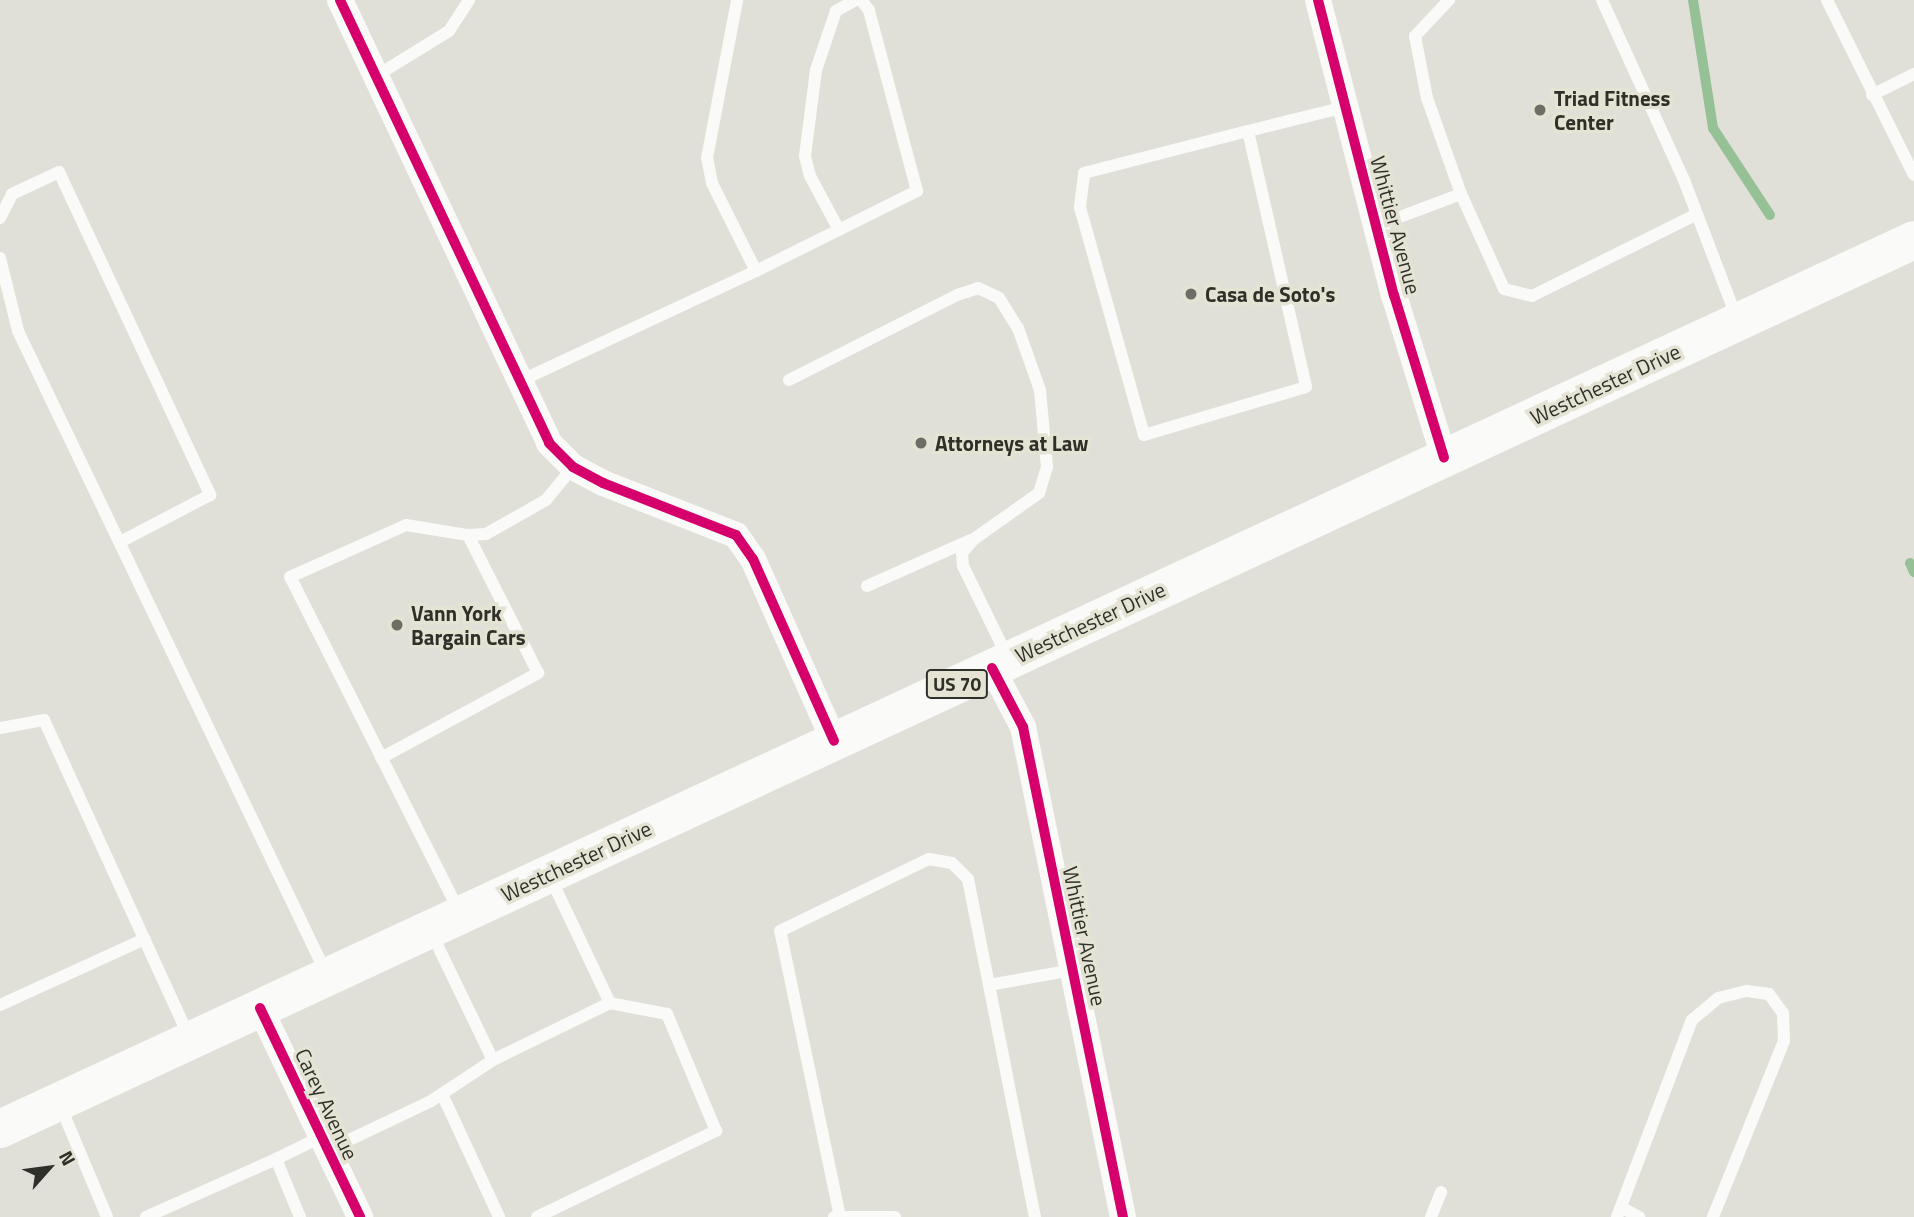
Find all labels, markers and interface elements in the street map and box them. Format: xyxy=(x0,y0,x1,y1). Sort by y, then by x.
place label: Triad Fitness Center xyxy=(1554,85,1670,135)
marker: Triad Fitness Center xyxy=(1532,102,1548,118)
street label: Whittier Avenue xyxy=(1365,153,1427,297)
place label: Casa de Soto's xyxy=(1205,281,1335,307)
marker: Casa de Soto's xyxy=(1183,286,1199,302)
street label: Westchester Drive xyxy=(1526,338,1684,430)
place label: Attorneys at Law xyxy=(935,430,1088,456)
marker: Attorneys at Law xyxy=(913,435,929,451)
street label: Westchester Drive xyxy=(1011,576,1169,668)
place label: Vann York Bargain Cars xyxy=(411,600,526,650)
marker: Vann York Bargain Cars xyxy=(389,617,405,633)
road number: US 70 xyxy=(926,668,988,699)
street label: Westchester Drive xyxy=(497,815,655,907)
street label: Whittier Avenue xyxy=(1058,864,1112,1008)
street label: Carey Avenue xyxy=(290,1044,364,1164)
north arrow xyxy=(14,1133,84,1203)
text: N xyxy=(52,1145,84,1171)

